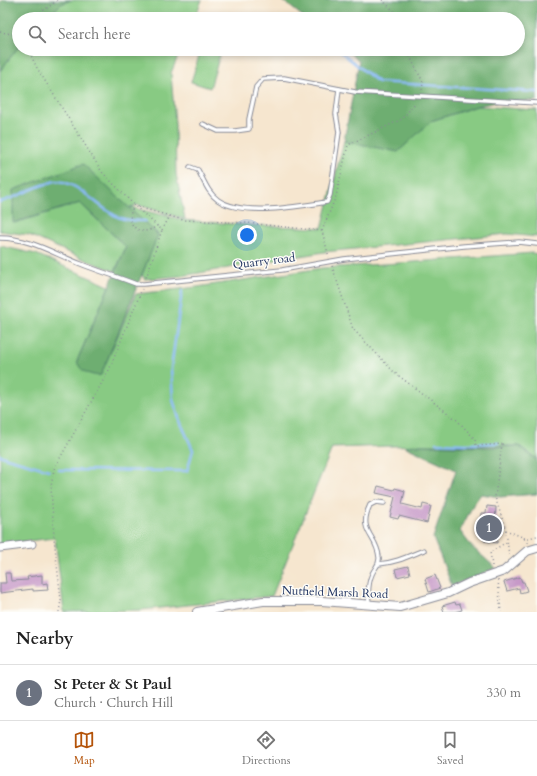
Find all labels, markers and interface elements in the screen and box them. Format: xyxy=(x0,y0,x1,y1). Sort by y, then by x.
search box xyxy=(12,12,525,56)
icon: search xyxy=(26,23,48,45)
text: Search here xyxy=(58,24,131,44)
your location xyxy=(237,225,257,245)
street label: Quarry road xyxy=(232,249,297,273)
pin: 1 xyxy=(476,513,502,543)
street label: Nutfield Marsh Road xyxy=(281,582,389,602)
text: Nearby xyxy=(16,627,73,650)
text: St Peter & St Paul xyxy=(54,674,172,694)
text: 1 xyxy=(26,684,32,702)
text: 330 m xyxy=(487,684,521,702)
text: Church · Church Hill xyxy=(54,694,173,712)
tab: Map xyxy=(73,729,95,768)
tab: Directions xyxy=(242,729,290,768)
tab: Saved xyxy=(437,729,464,768)

